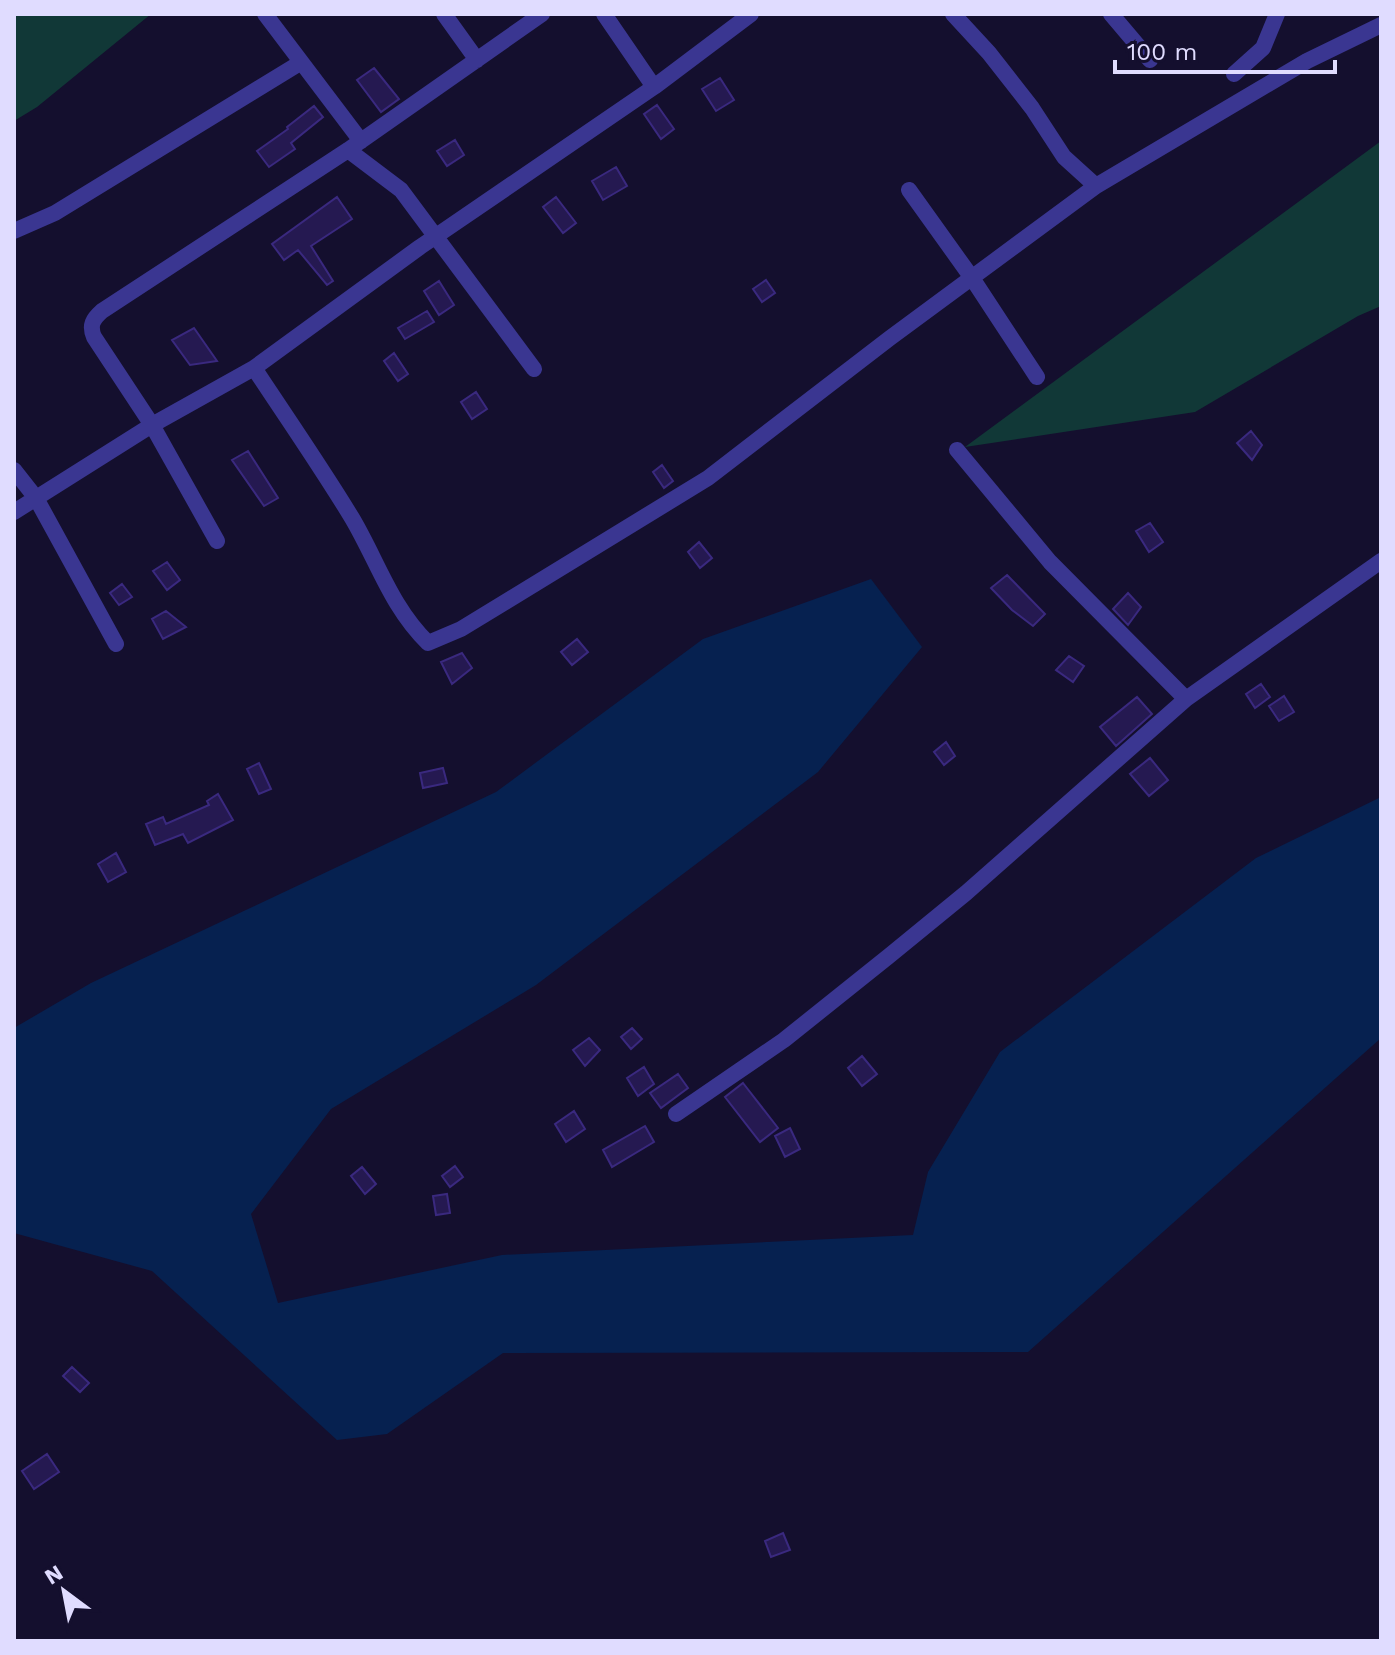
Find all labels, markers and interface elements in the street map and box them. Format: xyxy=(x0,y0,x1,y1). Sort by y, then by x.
scale bar xyxy=(1115,24,1335,74)
text: 100 m xyxy=(1127,38,1197,66)
north arrow xyxy=(24,1551,104,1631)
text: N xyxy=(40,1560,67,1589)

